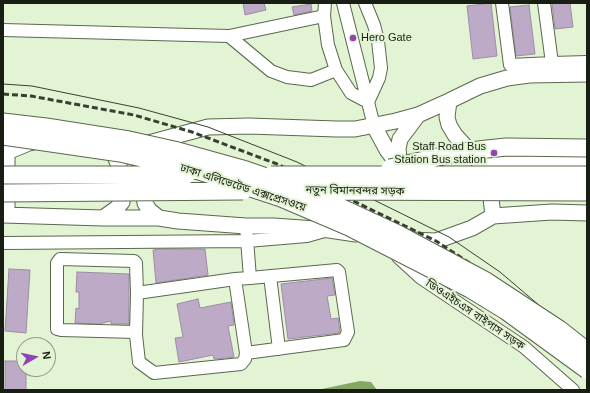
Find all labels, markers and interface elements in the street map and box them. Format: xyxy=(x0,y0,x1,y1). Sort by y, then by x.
place label: Hero Gate xyxy=(361,31,412,45)
marker: Hero Gate xyxy=(348,33,358,43)
place label: Staff Road Bus Station Bus station xyxy=(394,140,486,166)
marker: Staff Road Bus Station Bus station xyxy=(489,148,499,158)
street label: ঢাকা এলিভেটেড এক্সপ্রেসওয়ে xyxy=(178,161,308,215)
street label: নতুন বিমানবন্দর সড়ক xyxy=(305,184,405,198)
street label: ডিওএইচএস বাইপাস সড়ক xyxy=(423,277,527,353)
north arrow xyxy=(16,337,56,377)
text: N xyxy=(40,350,53,360)

